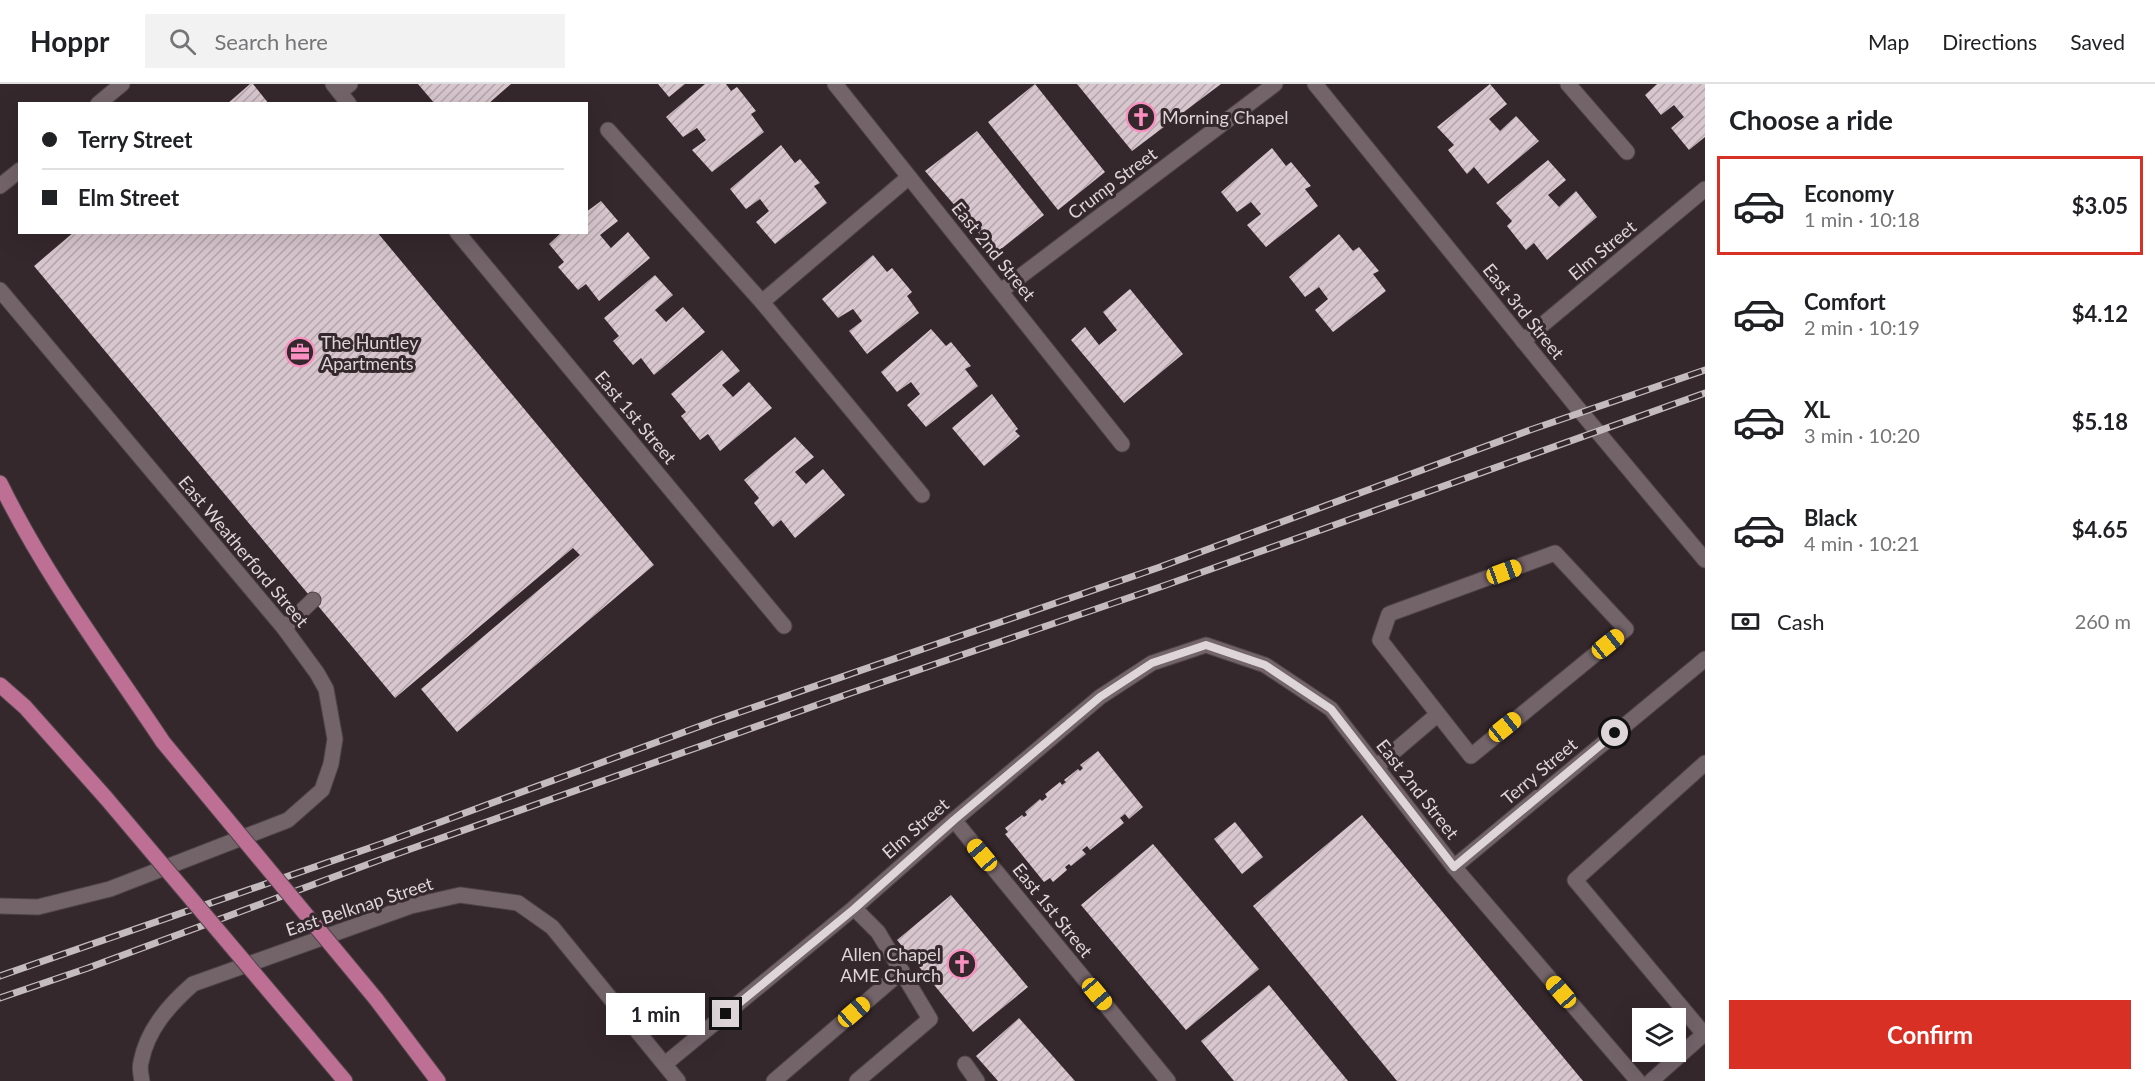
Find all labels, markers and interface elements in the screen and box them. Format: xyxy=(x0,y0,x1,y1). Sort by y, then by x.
search box xyxy=(145,14,565,68)
text: Hoppr xyxy=(30,24,109,58)
icon: search xyxy=(166,25,199,58)
text: Search here xyxy=(214,28,328,55)
text: Map xyxy=(1868,29,1909,54)
text: Directions xyxy=(1942,29,2037,54)
text: Saved xyxy=(2070,29,2125,54)
church icon: Morning Chapel xyxy=(1125,101,1157,133)
text: Choose a ride xyxy=(1729,103,1893,136)
place label: Morning Chapel xyxy=(1162,106,1288,128)
text: Terry Street xyxy=(78,126,192,153)
street label: Crump Street xyxy=(1063,142,1161,224)
icon: car xyxy=(1732,179,1786,233)
text: Economy xyxy=(1804,180,1894,207)
text: Elm Street xyxy=(78,184,179,211)
text: $3.05 xyxy=(2072,192,2128,219)
street label: East 2nd Street xyxy=(947,197,1041,305)
text: 1 min · 10:18 xyxy=(1804,207,1920,231)
street label: Elm Street xyxy=(1564,215,1641,285)
street label: East 3rd Street xyxy=(1479,259,1570,364)
icon: car xyxy=(1732,287,1786,341)
text: Comfort xyxy=(1804,288,1886,315)
text: $4.12 xyxy=(2072,300,2128,327)
text: 2 min · 10:19 xyxy=(1804,315,1920,339)
place label: The Huntley Apartments xyxy=(321,331,419,374)
office icon: The Huntley Apartments xyxy=(284,336,316,368)
street label: East 1st Street xyxy=(591,366,682,468)
icon: car xyxy=(1732,395,1786,449)
text: XL xyxy=(1804,396,1830,423)
text: $5.18 xyxy=(2072,408,2128,435)
text: 3 min · 10:20 xyxy=(1804,423,1920,447)
street label: East Weatherford Street xyxy=(174,471,314,632)
icon: car xyxy=(1732,503,1786,557)
text: Black xyxy=(1804,504,1857,531)
text: $4.65 xyxy=(2072,516,2128,543)
text: 4 min · 10:21 xyxy=(1804,531,1920,555)
car xyxy=(1484,557,1524,587)
icon: cash xyxy=(1729,605,1762,638)
text: Cash xyxy=(1777,608,1824,635)
text: 260 m xyxy=(2075,609,2131,633)
car xyxy=(1588,626,1628,662)
car xyxy=(1485,709,1525,745)
route start xyxy=(1601,719,1628,746)
street label: Terry Street xyxy=(1497,733,1582,809)
street label: East 2nd Street xyxy=(1372,735,1464,844)
street label: Elm Street xyxy=(877,793,953,863)
car xyxy=(964,835,1000,875)
street label: East 1st Street xyxy=(1008,858,1098,962)
street label: East Belknap Street xyxy=(283,872,436,940)
place label: Allen Chapel AME Church xyxy=(840,943,941,986)
church icon: Allen Chapel AME Church xyxy=(946,948,978,980)
car xyxy=(1542,973,1580,1011)
car xyxy=(1079,974,1115,1014)
callout: 1 min xyxy=(606,993,705,1035)
car xyxy=(835,993,873,1031)
route end xyxy=(712,1000,739,1027)
button: Confirm xyxy=(1729,1000,2131,1069)
text: 1 min xyxy=(631,1002,680,1026)
map controls xyxy=(1632,1008,1686,1062)
button: layers xyxy=(1632,1008,1686,1062)

